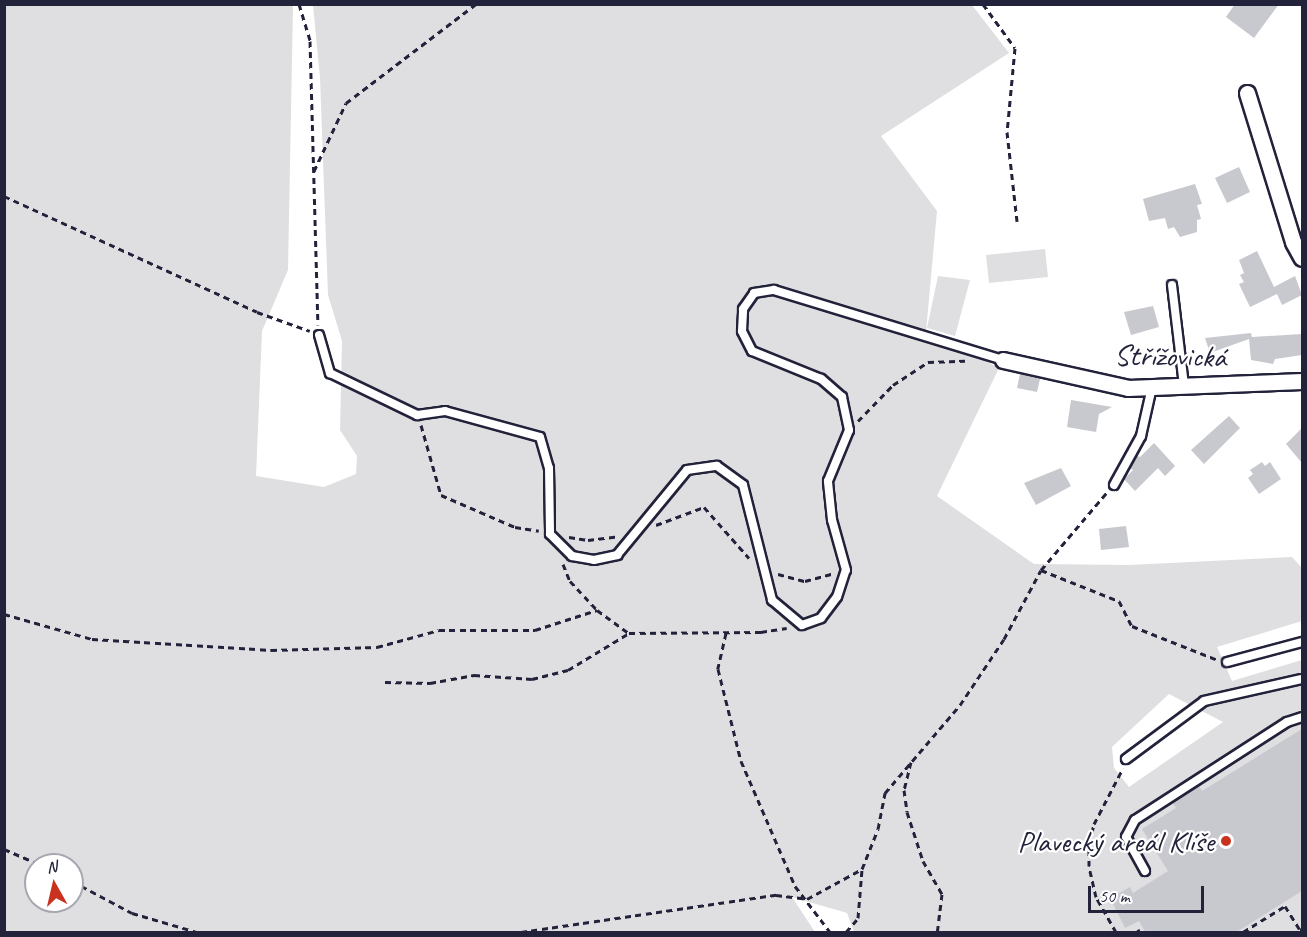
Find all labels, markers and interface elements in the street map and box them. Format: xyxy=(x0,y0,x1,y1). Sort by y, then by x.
street label: Střížovická xyxy=(1114,337,1226,375)
place label: Plavecký areál Klíše xyxy=(1017,823,1214,859)
marker: Plavecký areál Klíše xyxy=(1219,834,1233,848)
north arrow xyxy=(24,853,84,913)
text: N xyxy=(45,857,58,878)
scale bar xyxy=(1091,874,1206,912)
text: 50 m xyxy=(1099,885,1130,907)

